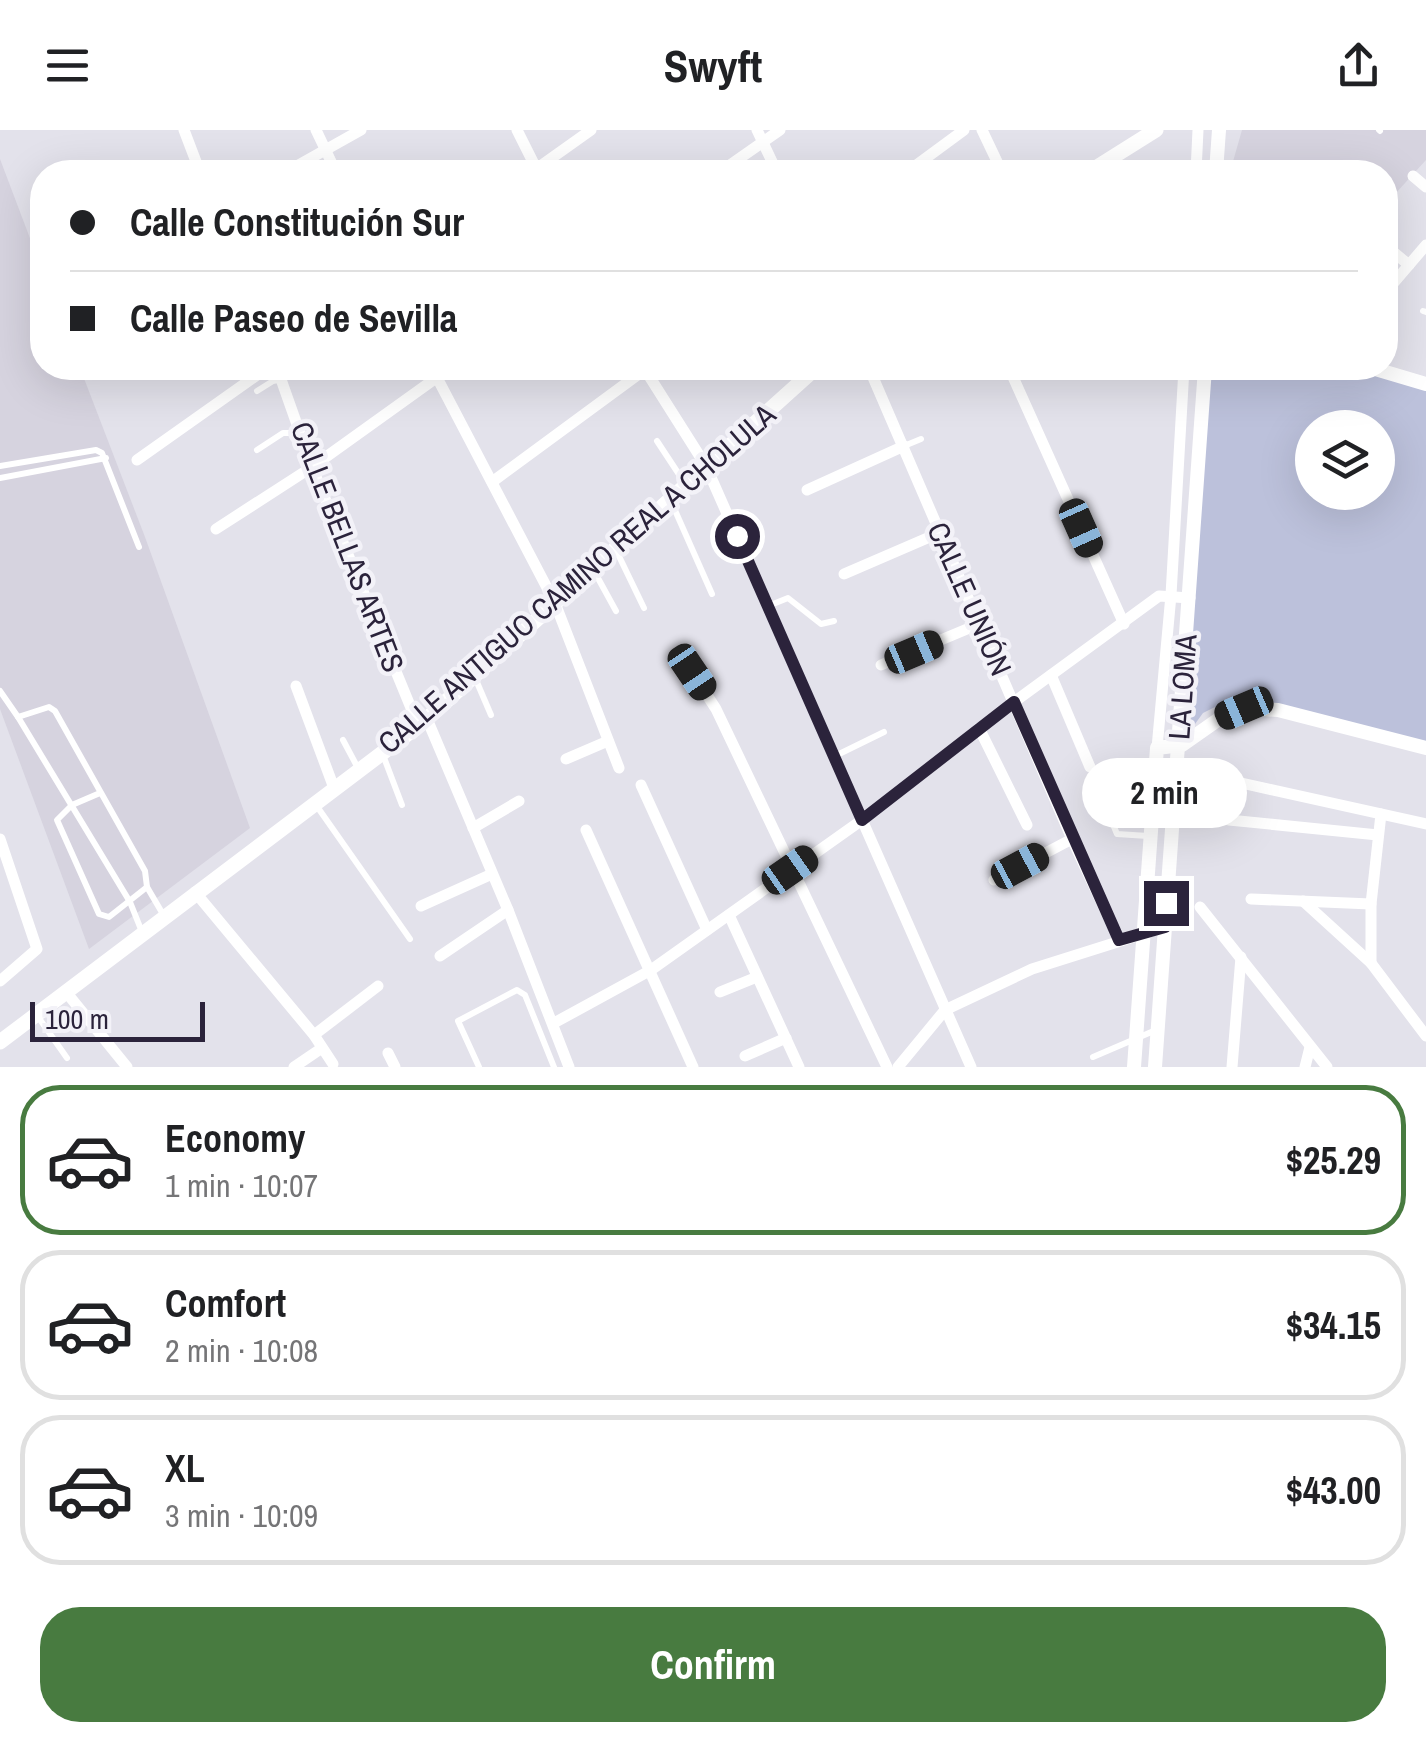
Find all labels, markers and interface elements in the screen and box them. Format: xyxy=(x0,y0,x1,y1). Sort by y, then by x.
text: Swyft xyxy=(664,35,762,96)
icon: menu xyxy=(40,38,95,93)
icon: share xyxy=(1331,38,1386,93)
text: Calle Constitución Sur xyxy=(130,197,464,248)
text: Calle Paseo de Sevilla xyxy=(130,293,457,344)
street label: CALLE ANTIGUO CAMINO REAL A CHOLULA xyxy=(369,394,784,762)
map controls xyxy=(1295,410,1395,510)
button: layers xyxy=(1295,410,1395,510)
street label: CALLE BELLAS ARTES xyxy=(282,416,414,677)
car xyxy=(1055,494,1107,562)
route start xyxy=(715,514,760,559)
street label: CALLE UNIÓN xyxy=(918,516,1022,682)
car xyxy=(881,626,947,678)
street label: LA LOMA xyxy=(1158,632,1206,741)
car xyxy=(663,639,721,705)
car xyxy=(1211,682,1277,734)
callout: 2 min xyxy=(1084,758,1248,828)
text: 2 min xyxy=(1130,771,1199,814)
car xyxy=(986,839,1054,893)
car xyxy=(757,841,823,899)
route end xyxy=(1144,881,1189,926)
scale bar xyxy=(30,997,205,1041)
text: 100 m xyxy=(45,1000,109,1038)
text: Economy xyxy=(165,1113,305,1164)
icon: car xyxy=(45,1115,135,1205)
text: $25.29 xyxy=(1286,1135,1381,1186)
text: 1 min · 10:07 xyxy=(165,1164,318,1207)
text: Comfort xyxy=(165,1278,286,1329)
icon: car xyxy=(45,1280,135,1370)
text: $34.15 xyxy=(1286,1300,1381,1351)
text: 2 min · 10:08 xyxy=(165,1329,318,1372)
text: XL xyxy=(165,1443,205,1494)
icon: car xyxy=(45,1445,135,1535)
text: $43.00 xyxy=(1286,1465,1381,1516)
text: 3 min · 10:09 xyxy=(165,1494,318,1537)
button: Confirm xyxy=(40,1607,1386,1722)

